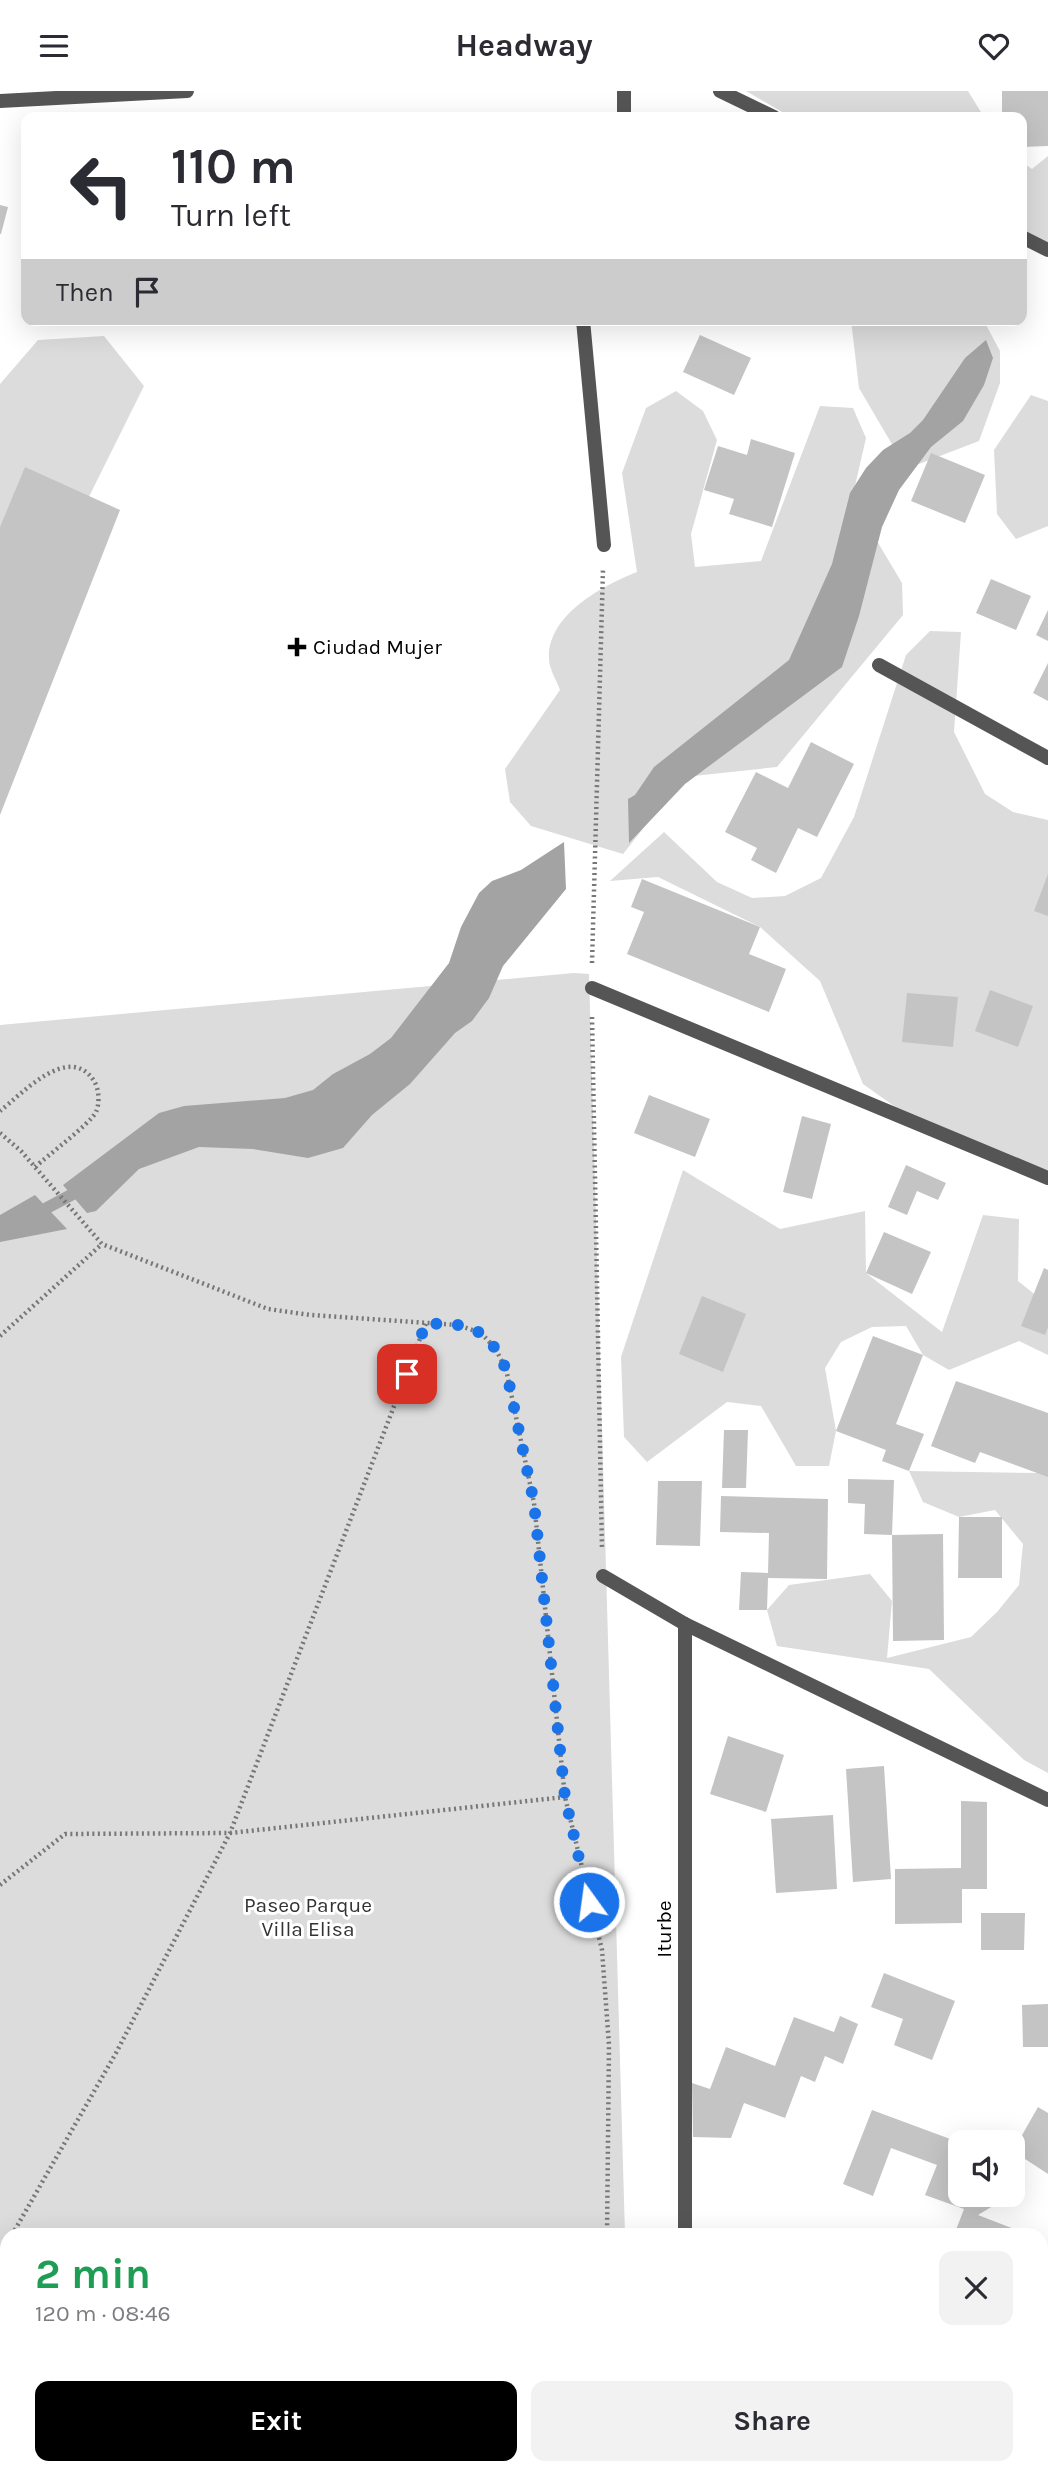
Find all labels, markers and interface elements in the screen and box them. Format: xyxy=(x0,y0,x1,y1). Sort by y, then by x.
icon: menu xyxy=(35,27,73,65)
text: Headway xyxy=(456,27,593,64)
icon: heart xyxy=(975,27,1013,65)
text: 110 m xyxy=(171,138,296,195)
icon: left xyxy=(56,140,147,231)
text: Turn left xyxy=(171,197,291,234)
icon: arrive xyxy=(128,273,166,311)
text: Then xyxy=(56,277,114,308)
place label: Ciudad Mujer xyxy=(313,635,442,659)
marker: Ciudad Mujer xyxy=(287,637,307,657)
pin xyxy=(377,1344,437,1404)
icon: arrive xyxy=(388,1355,426,1393)
position arrow xyxy=(552,1865,626,1939)
park label: Paseo Parque Villa Elisa xyxy=(244,1893,372,1941)
street label: Iturbe xyxy=(652,1900,676,1958)
map controls xyxy=(948,2130,1025,2207)
button: sound xyxy=(948,2130,1025,2207)
text: 2 min xyxy=(35,2249,151,2299)
button: close xyxy=(939,2251,1013,2325)
text: 120 m · 08:46 xyxy=(35,2300,171,2327)
button: Exit xyxy=(35,2381,517,2461)
button: Share xyxy=(531,2381,1013,2461)

